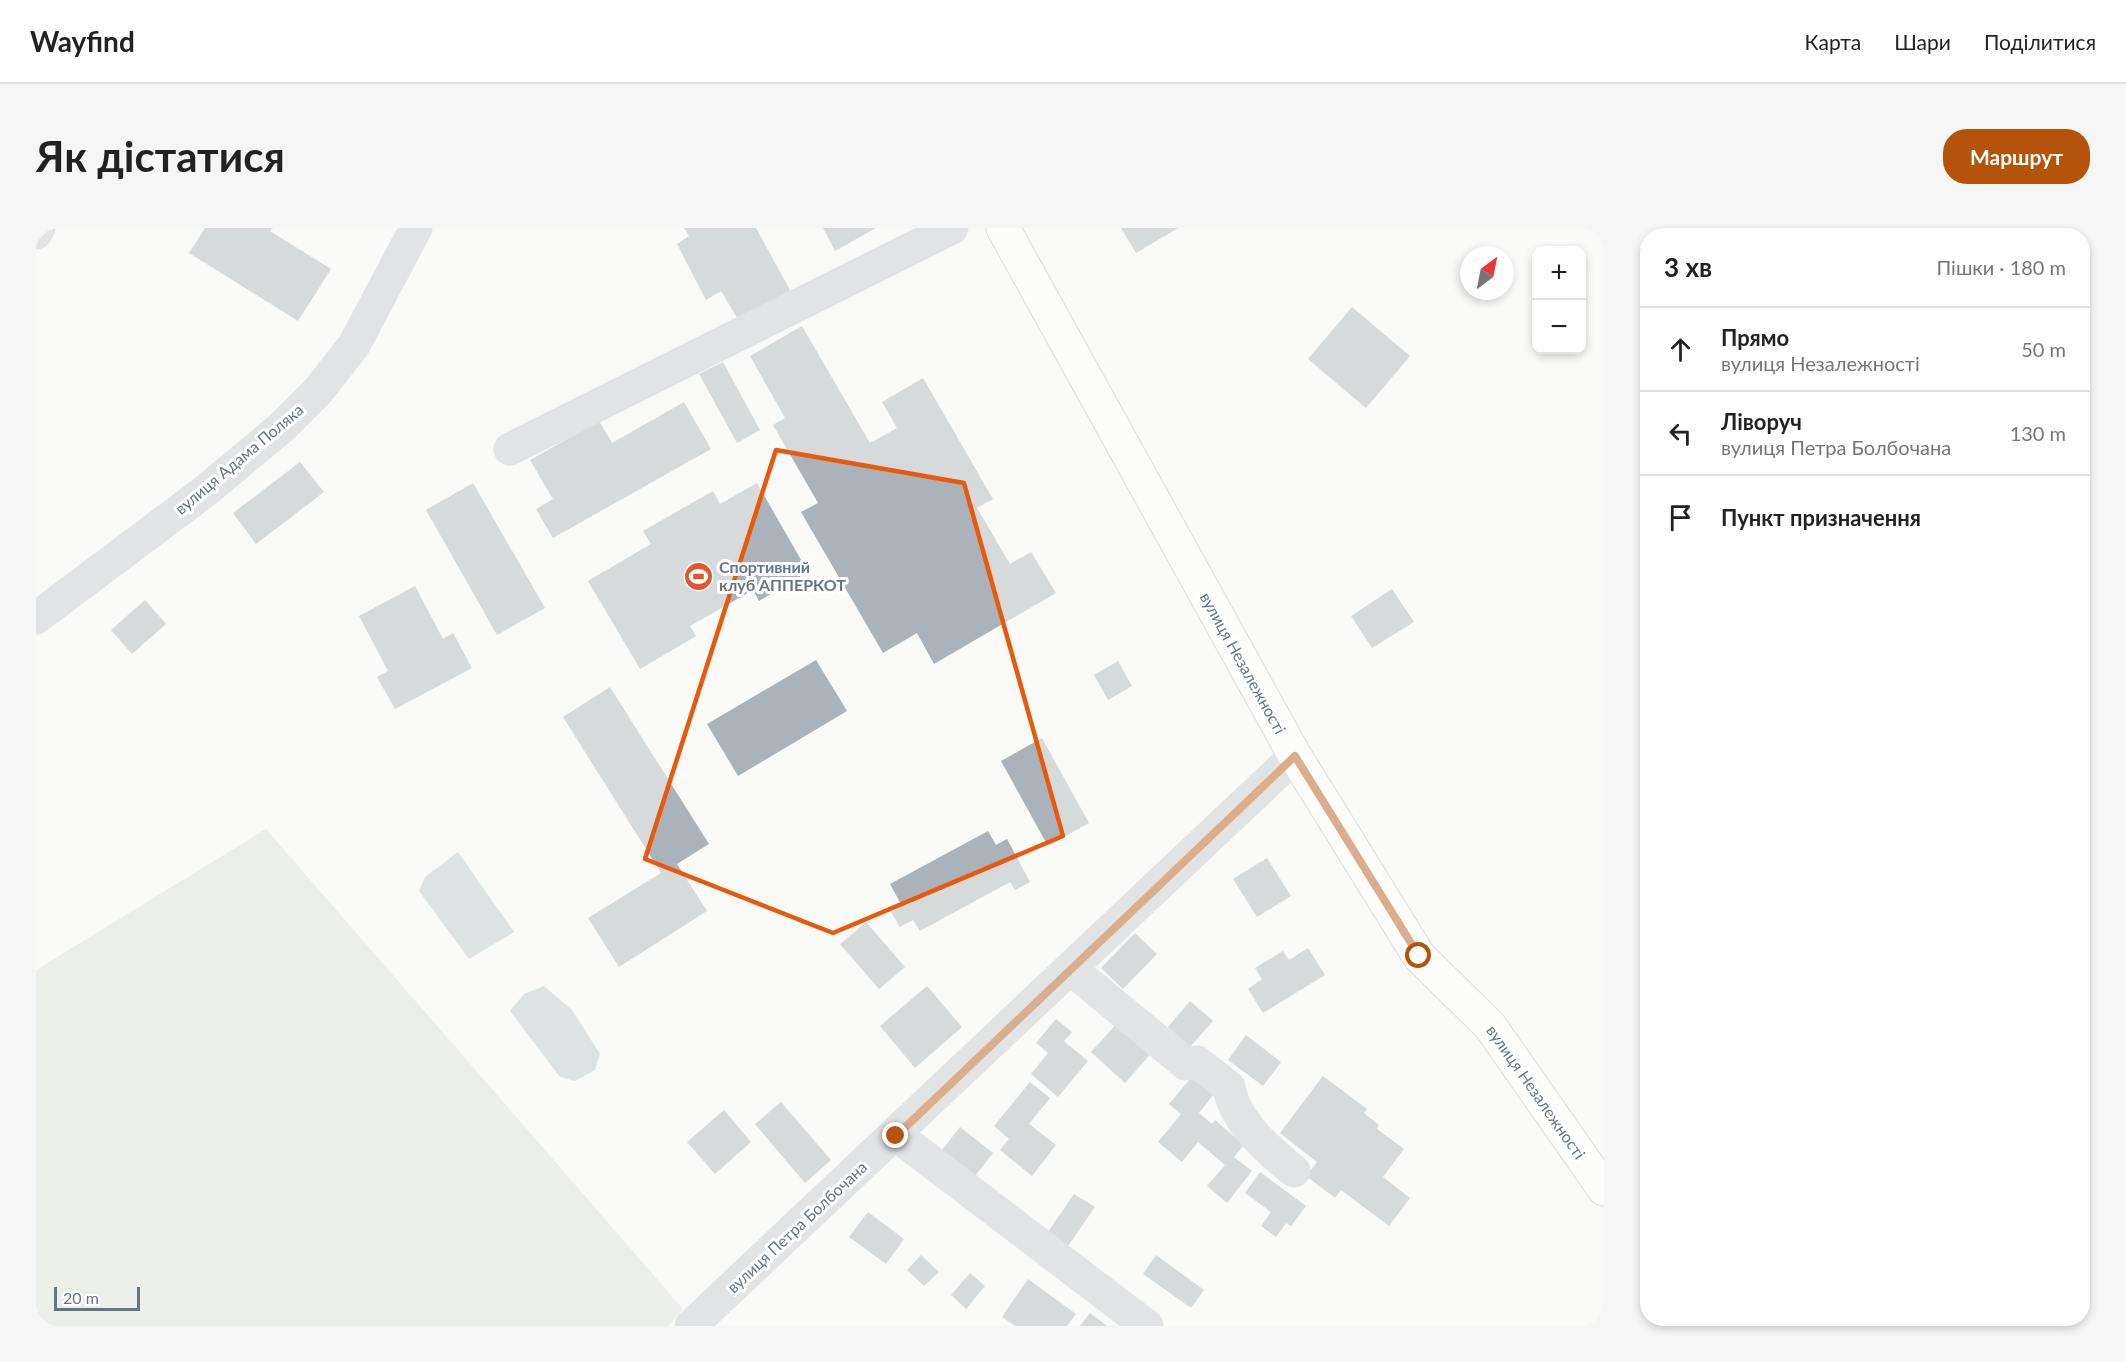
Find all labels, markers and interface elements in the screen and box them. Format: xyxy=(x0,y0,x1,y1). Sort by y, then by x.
text: Wayfind xyxy=(30,24,135,58)
text: Карта xyxy=(1805,29,1861,54)
text: Шари xyxy=(1894,29,1951,54)
text: Поділитися xyxy=(1984,29,2096,54)
button: Маршрут xyxy=(1943,129,2090,184)
text: Як дістатися xyxy=(36,131,285,181)
north arrow xyxy=(1460,246,1514,300)
map controls xyxy=(1532,246,1586,354)
button: + xyxy=(1532,246,1586,300)
text: 3 хв xyxy=(1664,251,1712,283)
text: Пішки · 180 m xyxy=(1937,255,2066,279)
button: − xyxy=(1532,300,1586,354)
text: Прямо xyxy=(1721,324,1789,351)
icon: ahead xyxy=(1664,333,1697,366)
text: 50 m xyxy=(2021,337,2066,361)
text: вулиця Незалежності xyxy=(1721,351,1920,375)
street label: вулиця Адама Поляка xyxy=(171,399,307,518)
text: Ліворуч xyxy=(1721,408,1802,435)
icon: left xyxy=(1664,417,1697,450)
text: 130 m xyxy=(2010,421,2066,445)
text: вулиця Петра Болбочана xyxy=(1721,435,1951,459)
icon: arrive xyxy=(1664,501,1697,534)
text: Пункт призначення xyxy=(1721,504,1921,531)
place label: Спортивний клуб АППЕРКОТ xyxy=(719,557,846,594)
sports icon: Спортивний клуб АППЕРКОТ xyxy=(682,560,714,592)
street label: вулиця Незалежності xyxy=(1197,589,1290,737)
route start xyxy=(1405,942,1431,968)
street label: вулиця Незалежності xyxy=(1483,1021,1590,1162)
route end xyxy=(882,1122,908,1148)
street label: вулиця Петра Болбочана xyxy=(723,1157,870,1296)
scale bar xyxy=(54,1284,140,1312)
text: 20 m xyxy=(63,1288,99,1307)

